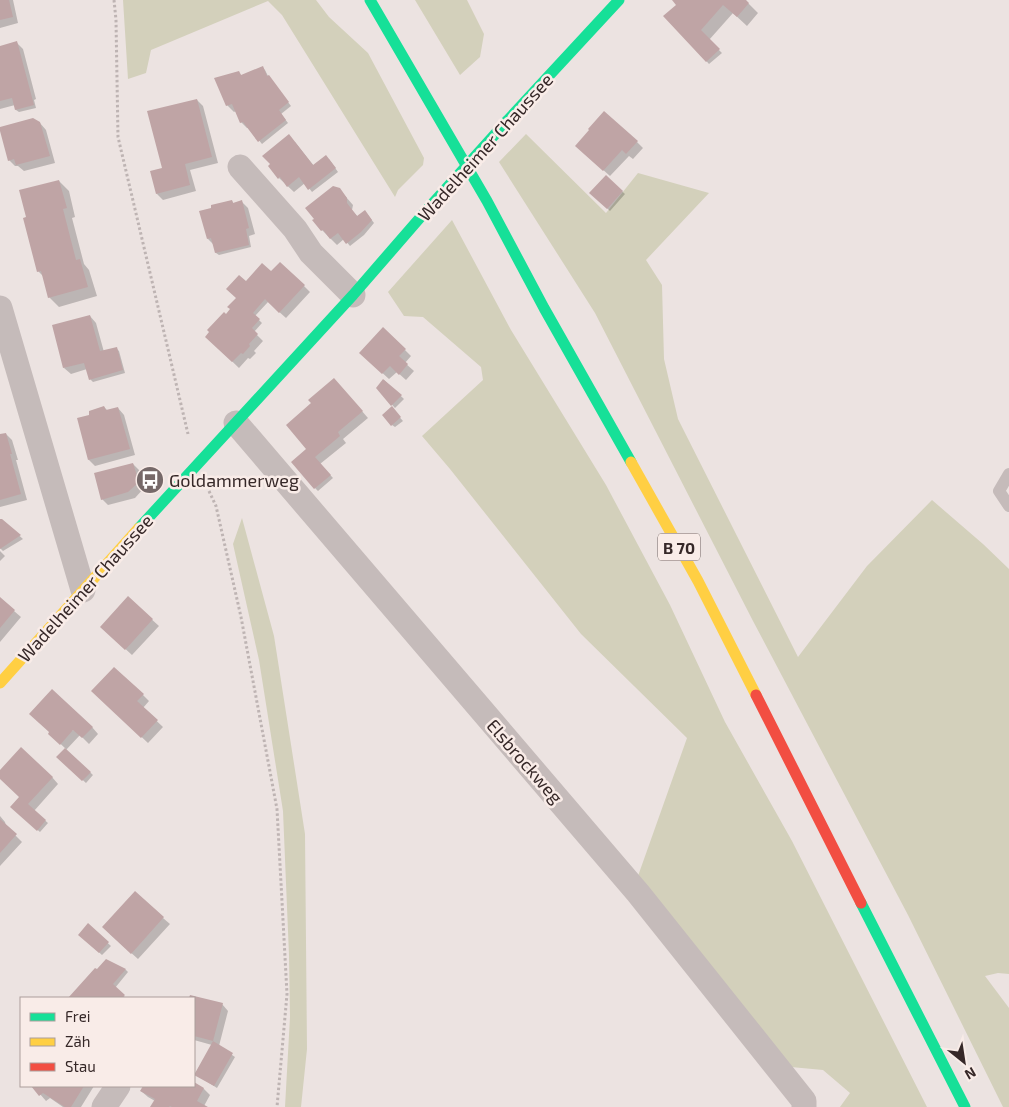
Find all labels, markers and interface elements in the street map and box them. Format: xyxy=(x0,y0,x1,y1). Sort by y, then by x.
street label: Wadelheimer Chaussee xyxy=(413,69,557,225)
bus stop icon: Goldammerweg xyxy=(135,465,165,495)
place label: Goldammerweg xyxy=(169,469,299,491)
street label: Wadelheimer Chaussee xyxy=(13,510,157,666)
road number: B 70 xyxy=(658,534,700,560)
street label: Elsbrockweg xyxy=(482,714,568,808)
legend xyxy=(20,997,195,1087)
text: Frei xyxy=(65,1007,90,1025)
text: Zäh xyxy=(65,1032,90,1050)
north arrow xyxy=(939,1037,989,1087)
text: Stau xyxy=(65,1057,96,1075)
text: N xyxy=(962,1064,979,1084)

